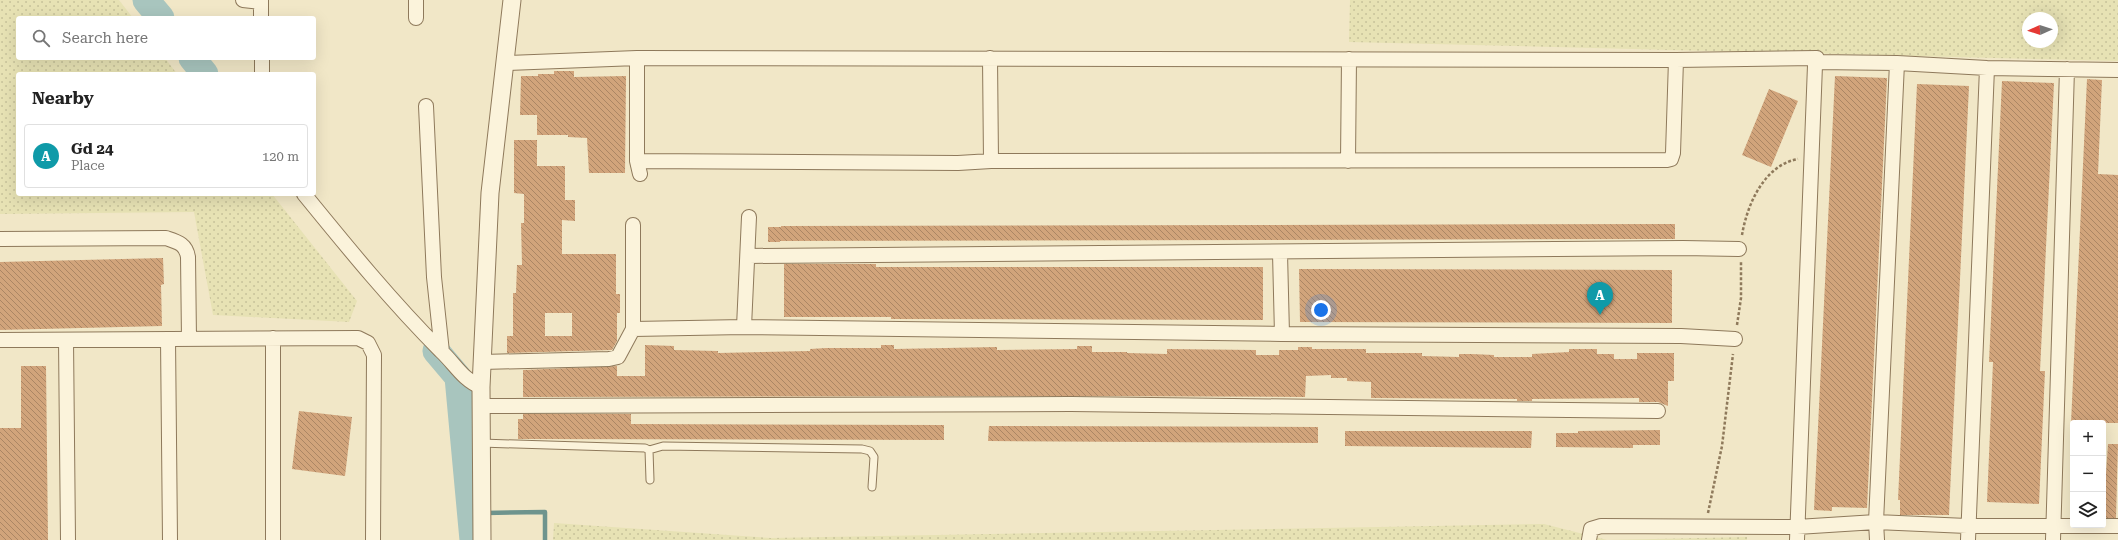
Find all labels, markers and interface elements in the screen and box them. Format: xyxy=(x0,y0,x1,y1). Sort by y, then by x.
north arrow xyxy=(2022,12,2058,48)
search box xyxy=(16,16,316,60)
icon: search xyxy=(30,27,52,49)
text: Search here xyxy=(62,29,148,47)
text: Nearby xyxy=(32,88,94,108)
text: Gd 24 xyxy=(71,140,113,158)
text: A xyxy=(41,149,51,164)
text: 120 m xyxy=(262,149,299,164)
text: Place xyxy=(71,158,105,173)
pin: A xyxy=(1587,282,1613,315)
your location xyxy=(1311,300,1331,320)
map controls xyxy=(2070,420,2106,528)
button: + xyxy=(2070,420,2106,456)
button: − xyxy=(2070,456,2106,492)
button: layers xyxy=(2070,492,2106,528)

